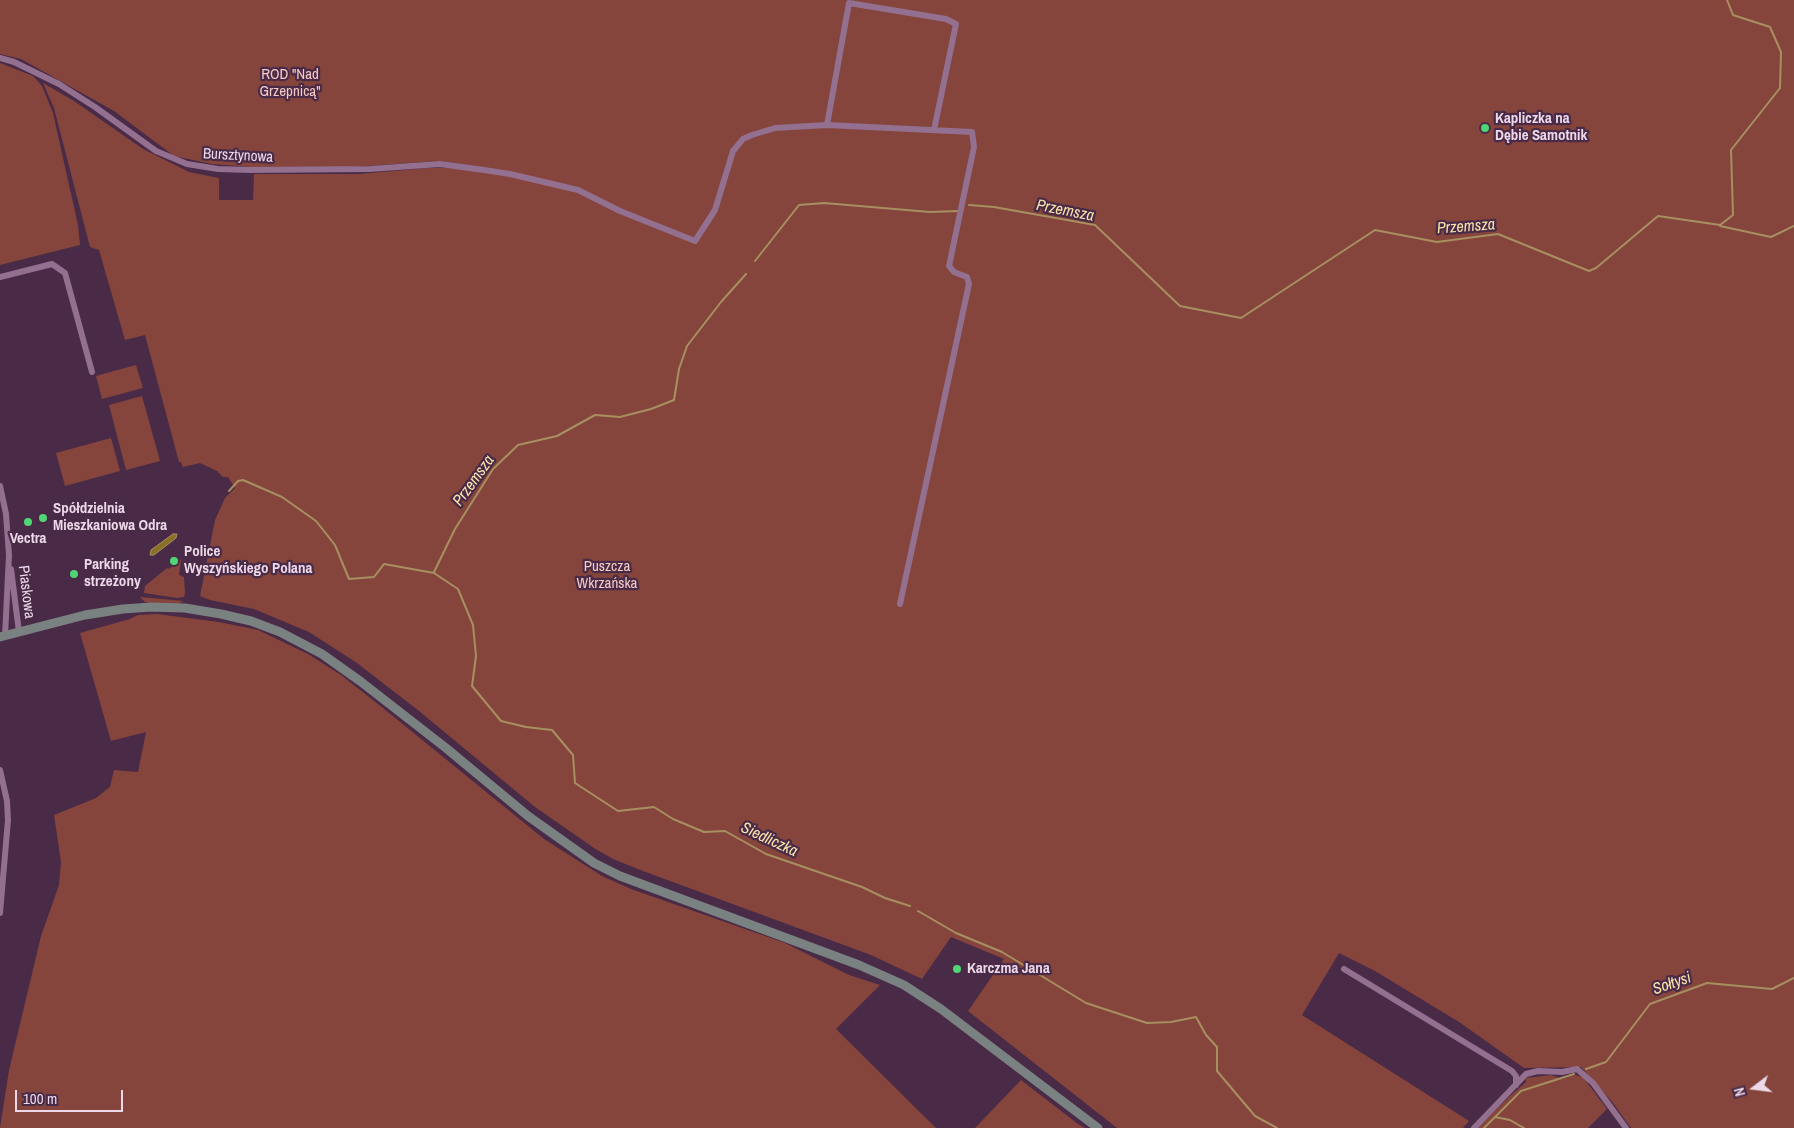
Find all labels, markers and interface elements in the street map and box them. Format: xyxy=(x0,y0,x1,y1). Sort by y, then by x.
park label: ROD "Nad Grzepnicą" xyxy=(259,66,321,101)
place label: Kapliczka na Dębie Samotnik xyxy=(1495,110,1587,145)
marker: Kapliczka na Dębie Samotnik xyxy=(1479,122,1491,134)
street label: Bursztynowa xyxy=(202,145,274,167)
water label: Przemsza xyxy=(1035,196,1095,226)
water label: Przemsza xyxy=(1436,215,1496,239)
water label: Przemsza xyxy=(449,452,499,510)
place label: Spółdzielnia Mieszkaniowa Odra xyxy=(53,500,167,535)
marker: Spółdzielnia Mieszkaniowa Odra xyxy=(37,512,49,524)
marker: Vectra xyxy=(22,516,34,528)
place label: Vectra xyxy=(10,530,46,548)
place label: Police Wyszyńskiego Polana xyxy=(184,543,312,578)
marker: Police Wyszyńskiego Polana xyxy=(168,555,180,567)
place label: Parking strzeżony xyxy=(84,556,141,591)
park label: Puszcza Wkrzańska xyxy=(577,558,637,593)
street label: Piaskowa xyxy=(14,564,38,620)
marker: Parking strzeżony xyxy=(68,568,80,580)
water label: Siedliczka xyxy=(738,819,800,861)
place label: Karczma Jana xyxy=(967,960,1050,978)
marker: Karczma Jana xyxy=(951,963,963,975)
water label: Sołtysi xyxy=(1650,969,1694,999)
north arrow xyxy=(1729,1063,1779,1113)
scale bar xyxy=(18,1080,125,1112)
text: N xyxy=(1730,1086,1749,1098)
text: 100 m xyxy=(23,1088,57,1109)

